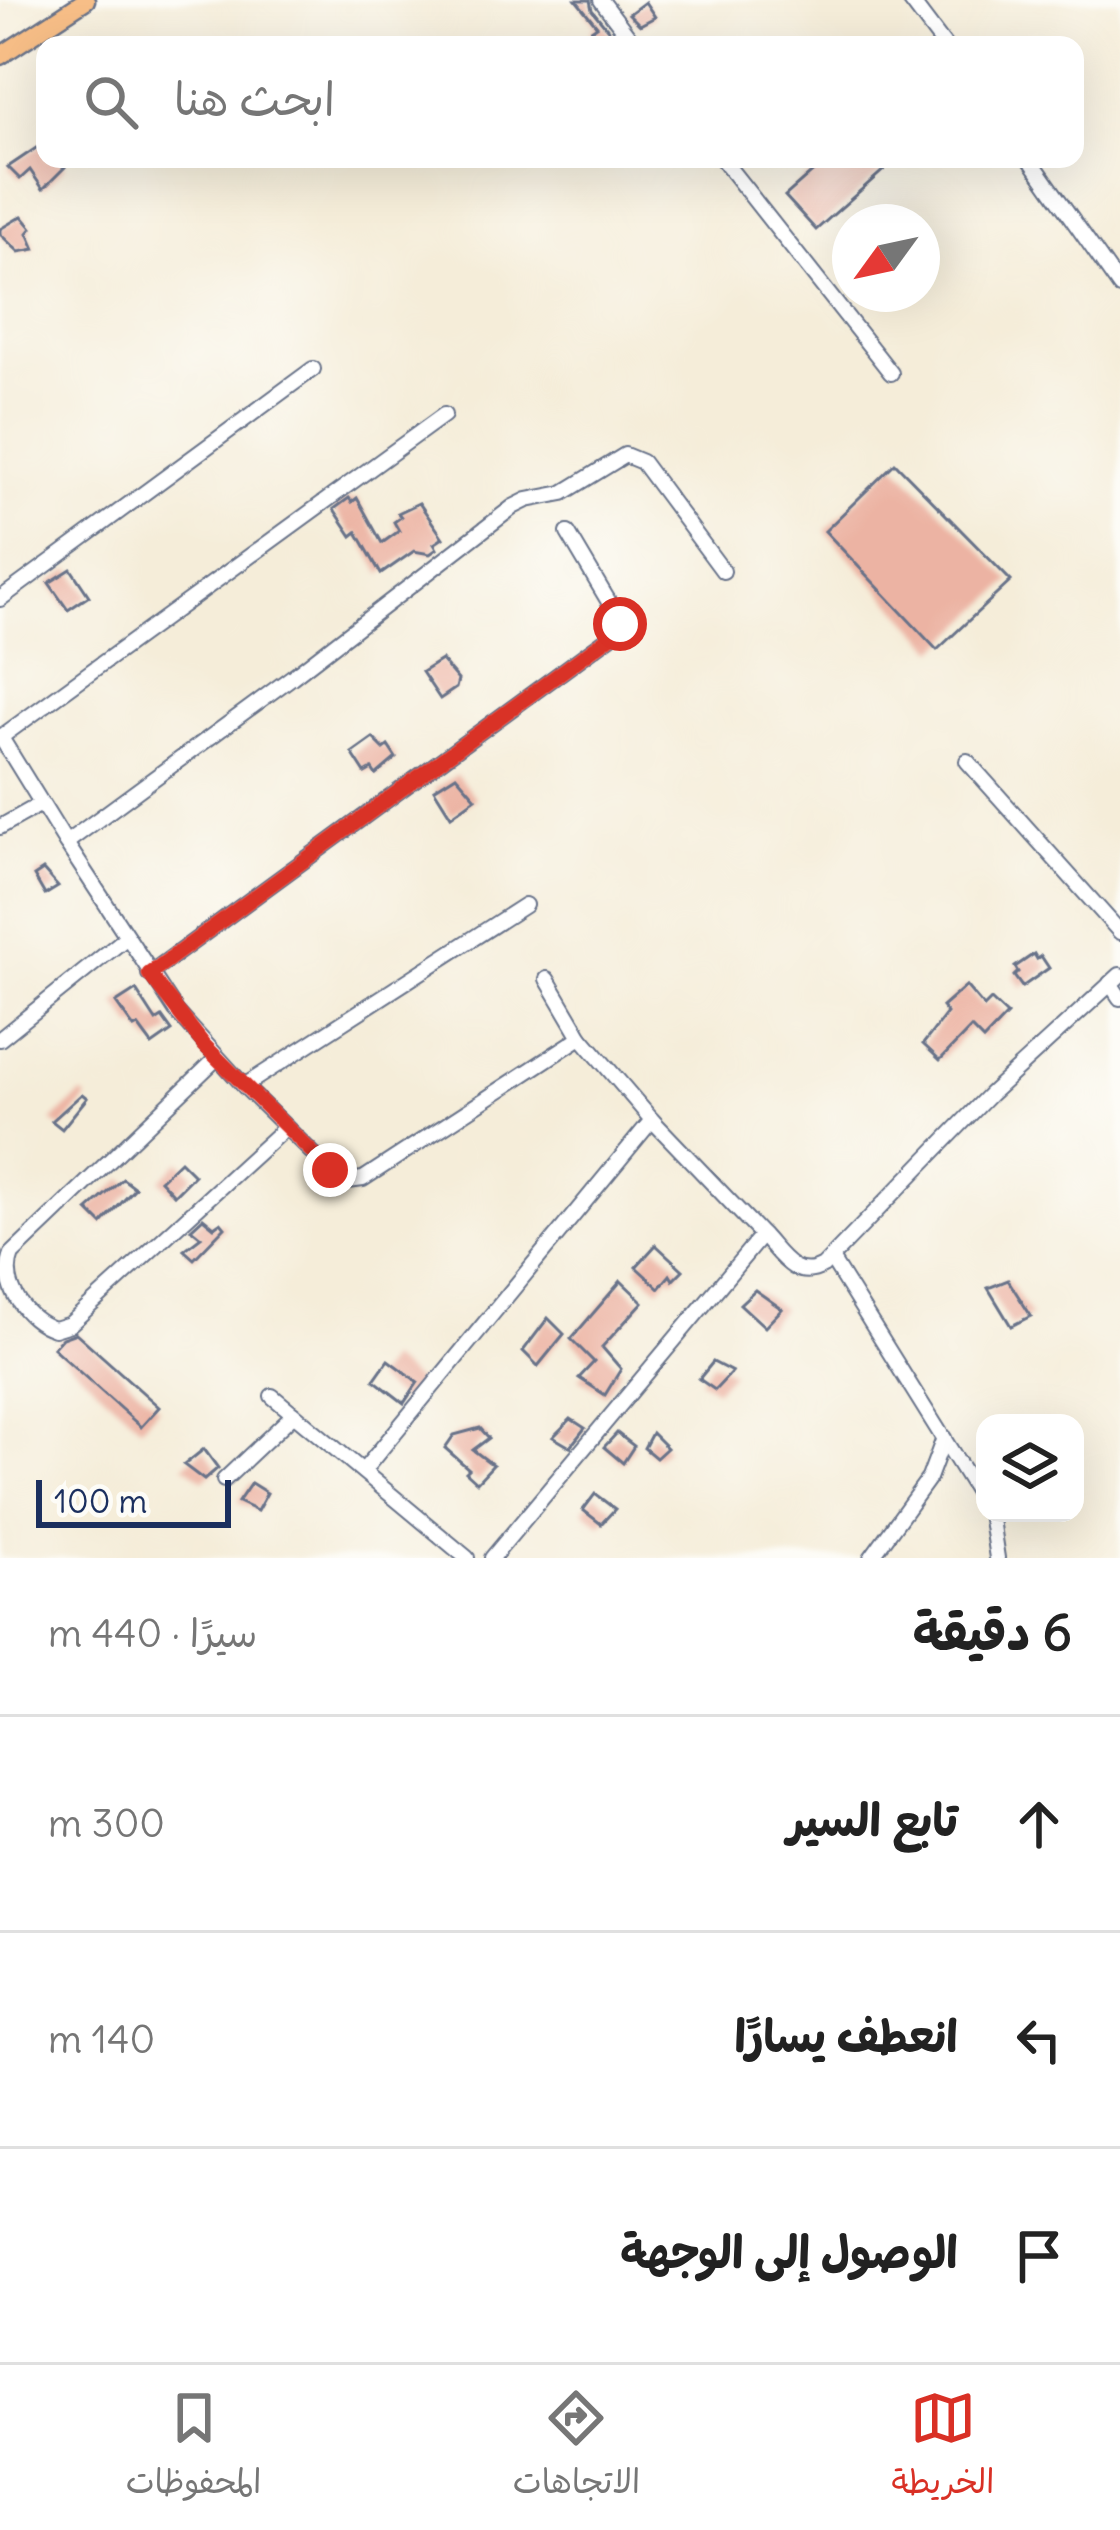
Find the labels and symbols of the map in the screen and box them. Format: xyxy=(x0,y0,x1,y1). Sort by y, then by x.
north arrow xyxy=(832,204,940,312)
route start xyxy=(593,597,647,651)
route end xyxy=(303,1143,357,1197)
scale bar xyxy=(36,1474,231,1527)

